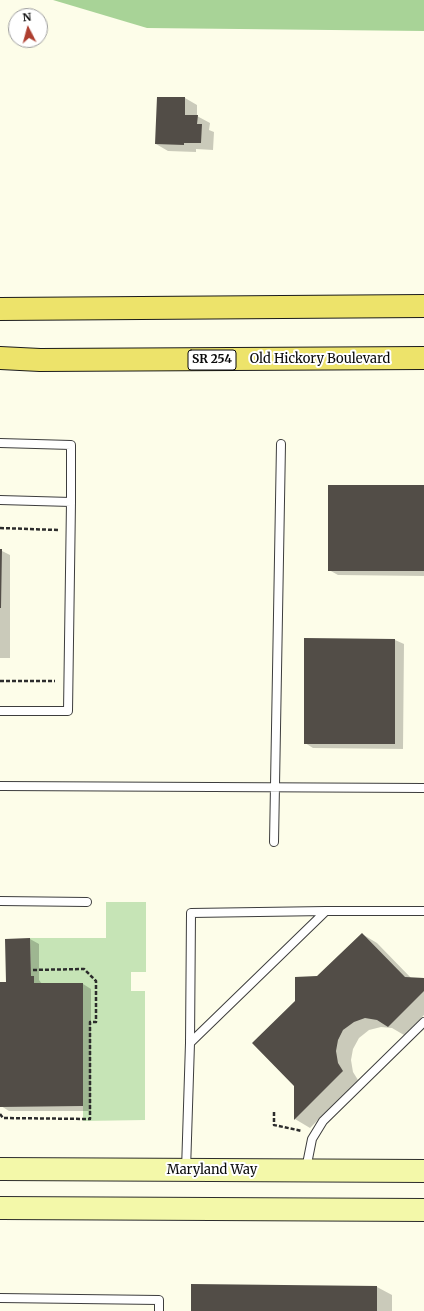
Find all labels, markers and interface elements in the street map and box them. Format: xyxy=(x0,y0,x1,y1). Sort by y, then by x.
north arrow xyxy=(8,8,48,48)
text: N xyxy=(22,10,32,24)
road number: SR 254 xyxy=(188,350,236,370)
street label: Old Hickory Boulevard xyxy=(250,351,390,367)
street label: Maryland Way xyxy=(167,1162,257,1178)

